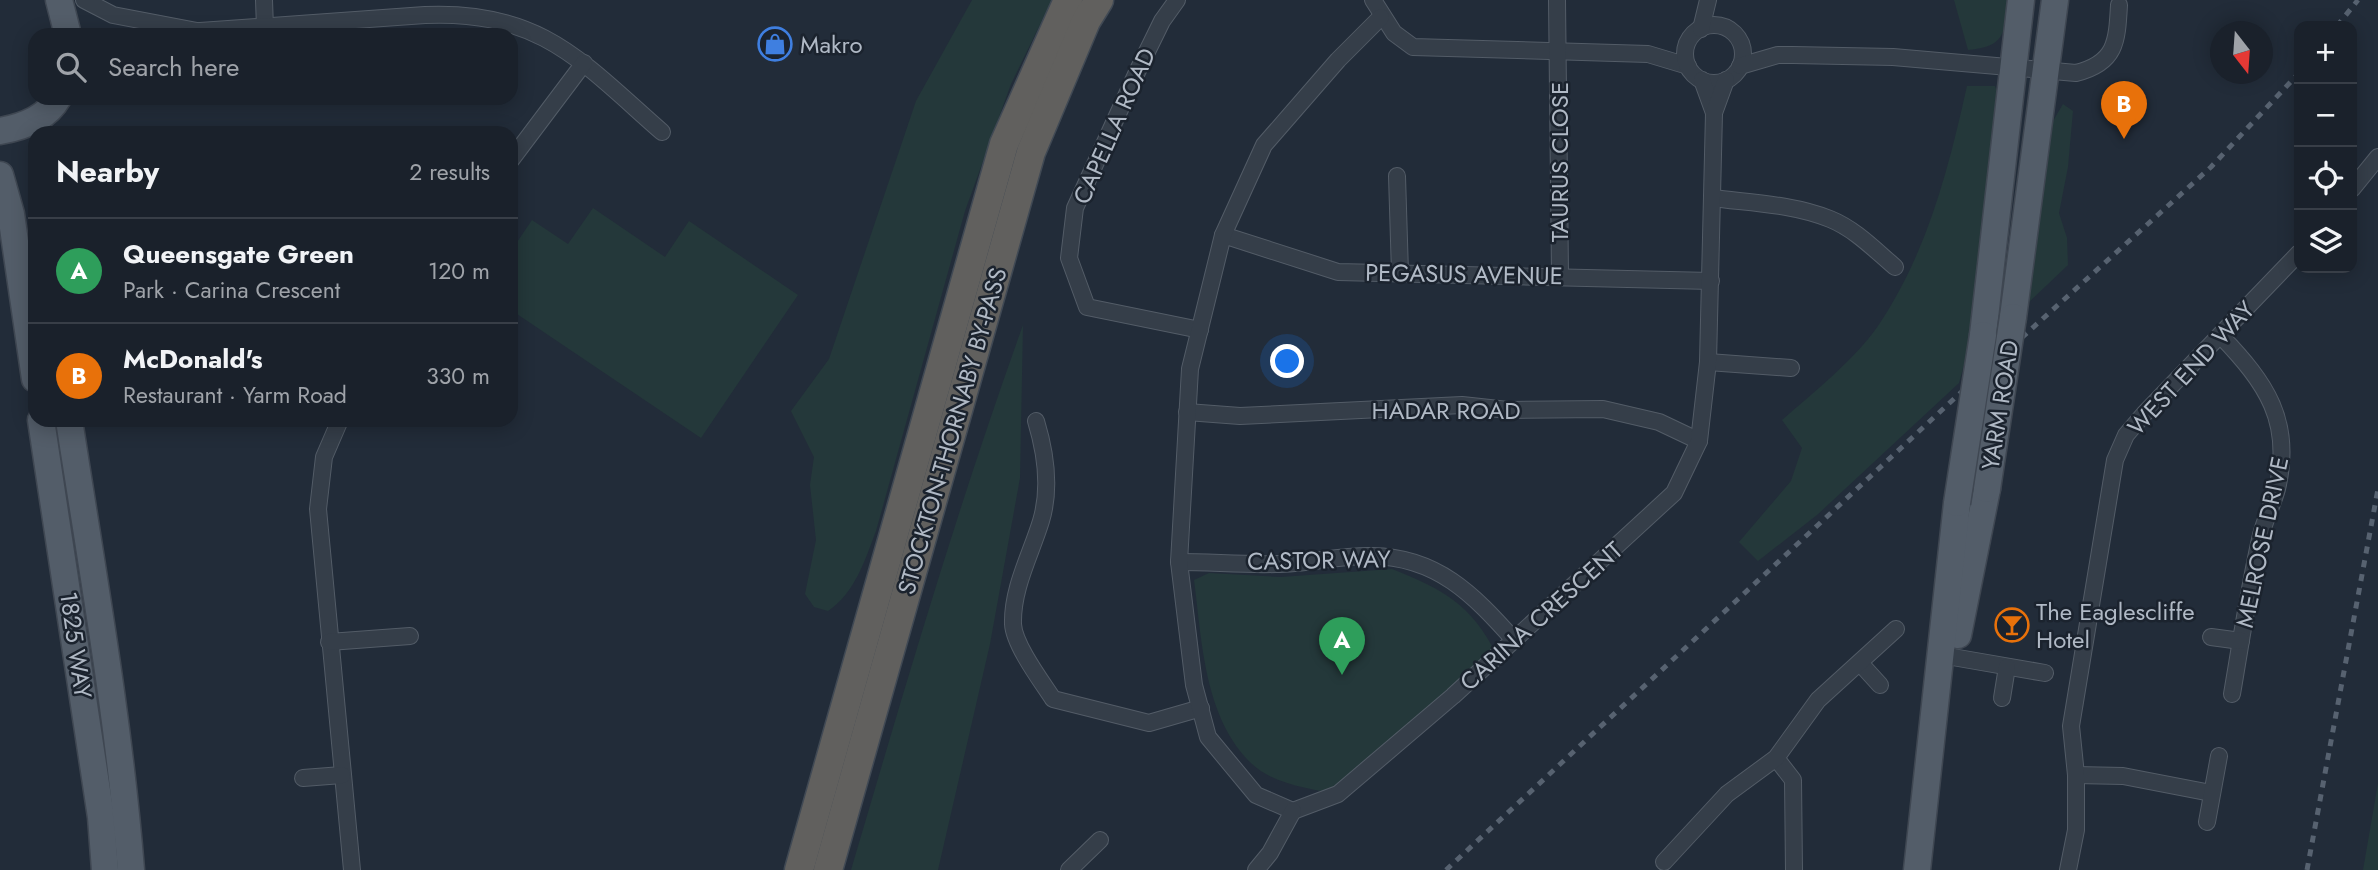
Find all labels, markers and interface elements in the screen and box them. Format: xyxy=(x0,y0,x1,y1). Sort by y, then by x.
north arrow xyxy=(2210,21,2273,84)
map controls xyxy=(2294,21,2357,273)
button: + xyxy=(2294,21,2357,84)
shop icon: Makro xyxy=(756,25,794,63)
place label: Makro xyxy=(800,27,863,62)
search box xyxy=(28,28,518,105)
street label: CAPELLA ROAD xyxy=(1064,42,1164,210)
icon: search xyxy=(52,48,90,86)
text: Search here xyxy=(108,48,240,86)
pin: B xyxy=(2101,81,2147,139)
street label: TAURUS CLOSE xyxy=(1542,82,1577,242)
button: − xyxy=(2294,84,2357,147)
button: locate xyxy=(2294,147,2357,210)
text: Nearby xyxy=(56,150,159,193)
text: 2 results xyxy=(409,155,490,189)
button: layers xyxy=(2294,210,2357,273)
text: Queensgate Green xyxy=(123,235,354,273)
text: A xyxy=(71,254,87,288)
text: 120 m xyxy=(428,254,490,288)
street label: PEGASUS AVENUE xyxy=(1365,255,1563,293)
street label: STOCKTON-THORNABY BY-PASS xyxy=(889,263,1015,599)
text: Park · Carina Crescent xyxy=(123,273,340,307)
street label: WEST END WAY xyxy=(2119,292,2263,443)
street label: YARM ROAD xyxy=(1972,338,2028,472)
text: McDonald's xyxy=(123,340,263,378)
your location xyxy=(1270,344,1304,378)
text: B xyxy=(71,359,87,393)
text: 330 m xyxy=(426,359,490,393)
text: Restaurant · Yarm Road xyxy=(123,378,347,412)
street label: HADAR ROAD xyxy=(1372,393,1520,428)
street label: MELROSE DRIVE xyxy=(2227,453,2297,631)
street label: CARINA CRESCENT xyxy=(1452,533,1630,699)
street label: CASTOR WAY xyxy=(1247,541,1392,579)
street label: 1825 WAY xyxy=(51,589,101,701)
place label: The Eaglescliffe Hotel xyxy=(2036,594,2195,657)
bar icon: The Eaglescliffe Hotel xyxy=(1993,606,2031,644)
pin: A xyxy=(1319,617,1365,675)

